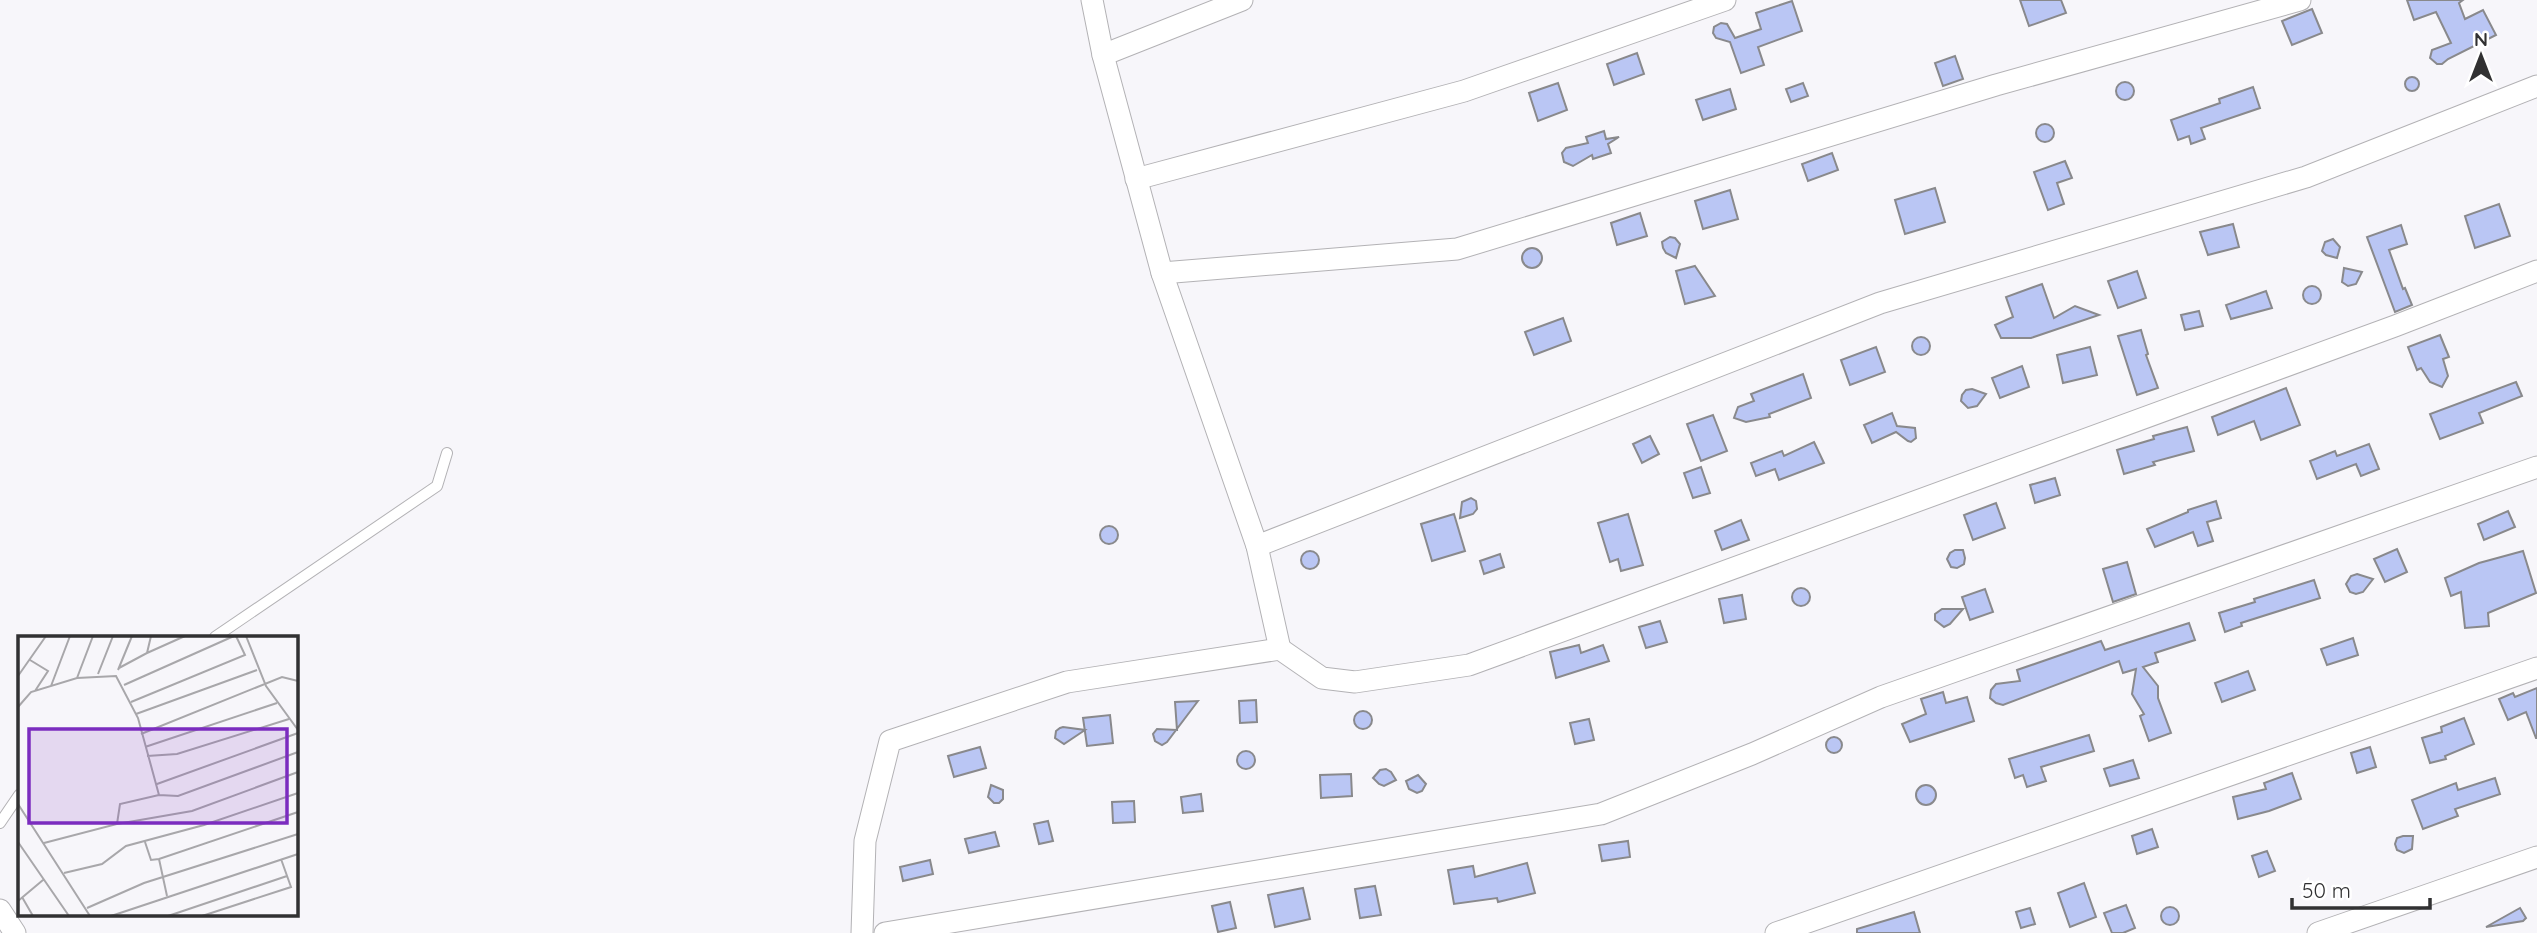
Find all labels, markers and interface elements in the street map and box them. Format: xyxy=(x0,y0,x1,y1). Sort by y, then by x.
north arrow xyxy=(2446,21,2516,91)
text: N xyxy=(2474,27,2488,51)
inset map xyxy=(18,636,298,916)
scale bar xyxy=(2292,866,2430,910)
text: 50 m xyxy=(2302,877,2351,903)

